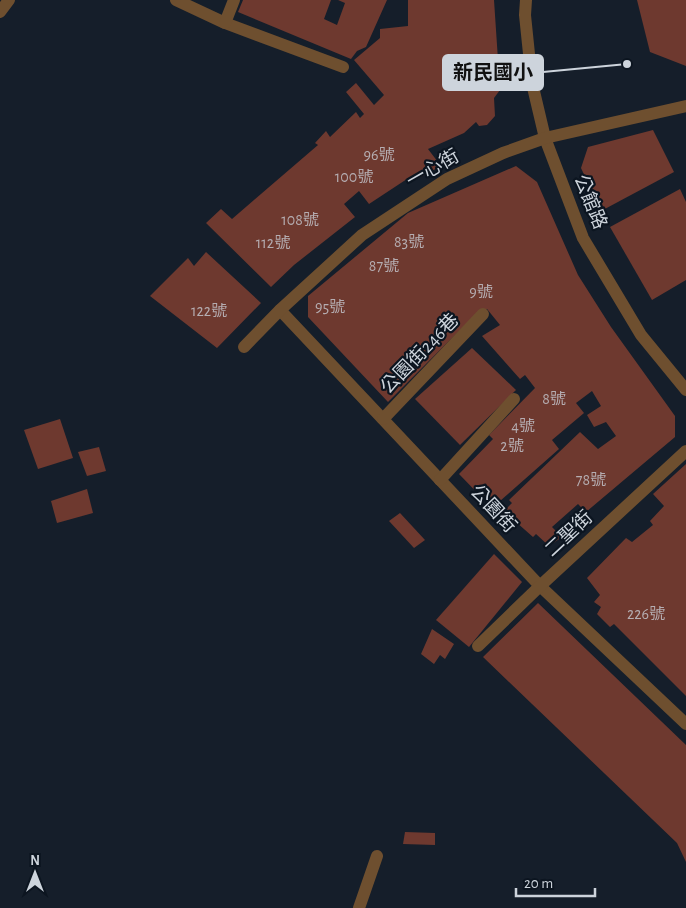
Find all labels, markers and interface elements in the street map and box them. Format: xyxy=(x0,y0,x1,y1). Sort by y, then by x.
callout: 新民國小 xyxy=(443,55,543,90)
text: 新民國小 xyxy=(453,61,533,83)
street label: 一心街 xyxy=(403,146,462,191)
house number: 96號 xyxy=(363,147,395,163)
house number: 100號 xyxy=(335,169,373,185)
street label: 公館路 xyxy=(571,172,610,232)
house number: 108號 xyxy=(281,212,319,228)
house number: 83號 xyxy=(394,234,424,250)
house number: 112號 xyxy=(256,235,290,251)
house number: 87號 xyxy=(369,258,399,274)
house number: 9號 xyxy=(469,284,493,300)
house number: 95號 xyxy=(315,299,345,315)
house number: 122號 xyxy=(191,303,227,319)
street label: 公園街246巷 xyxy=(376,309,463,398)
house number: 8號 xyxy=(542,391,566,407)
house number: 4號 xyxy=(511,418,535,434)
house number: 2號 xyxy=(500,438,524,454)
house number: 78號 xyxy=(576,472,606,488)
street label: 公園街 xyxy=(467,481,520,536)
street label: 二聖街 xyxy=(541,507,596,560)
house number: 226號 xyxy=(627,606,665,622)
north arrow xyxy=(10,848,60,898)
text: N xyxy=(30,854,40,868)
scale bar xyxy=(516,866,595,898)
text: 20 m xyxy=(524,876,553,891)

